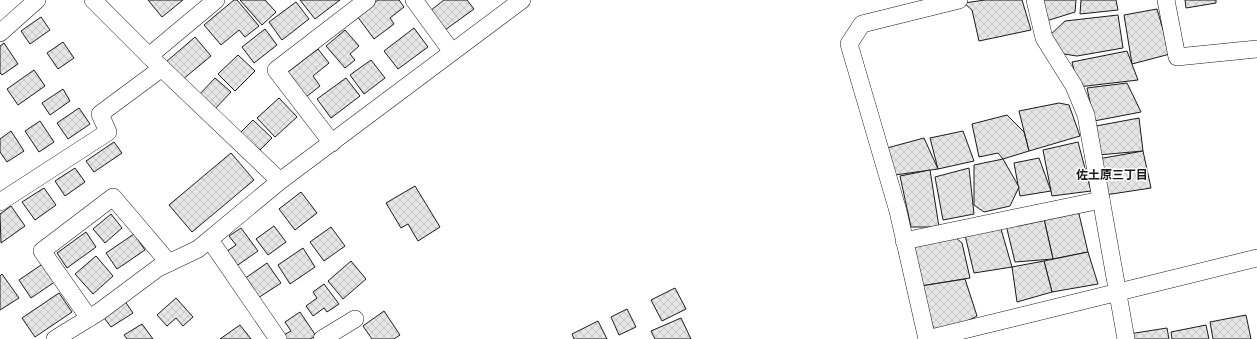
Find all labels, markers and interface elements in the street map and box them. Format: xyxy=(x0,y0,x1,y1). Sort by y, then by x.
district label: 佐土原三丁目 xyxy=(1076,168,1148,184)

